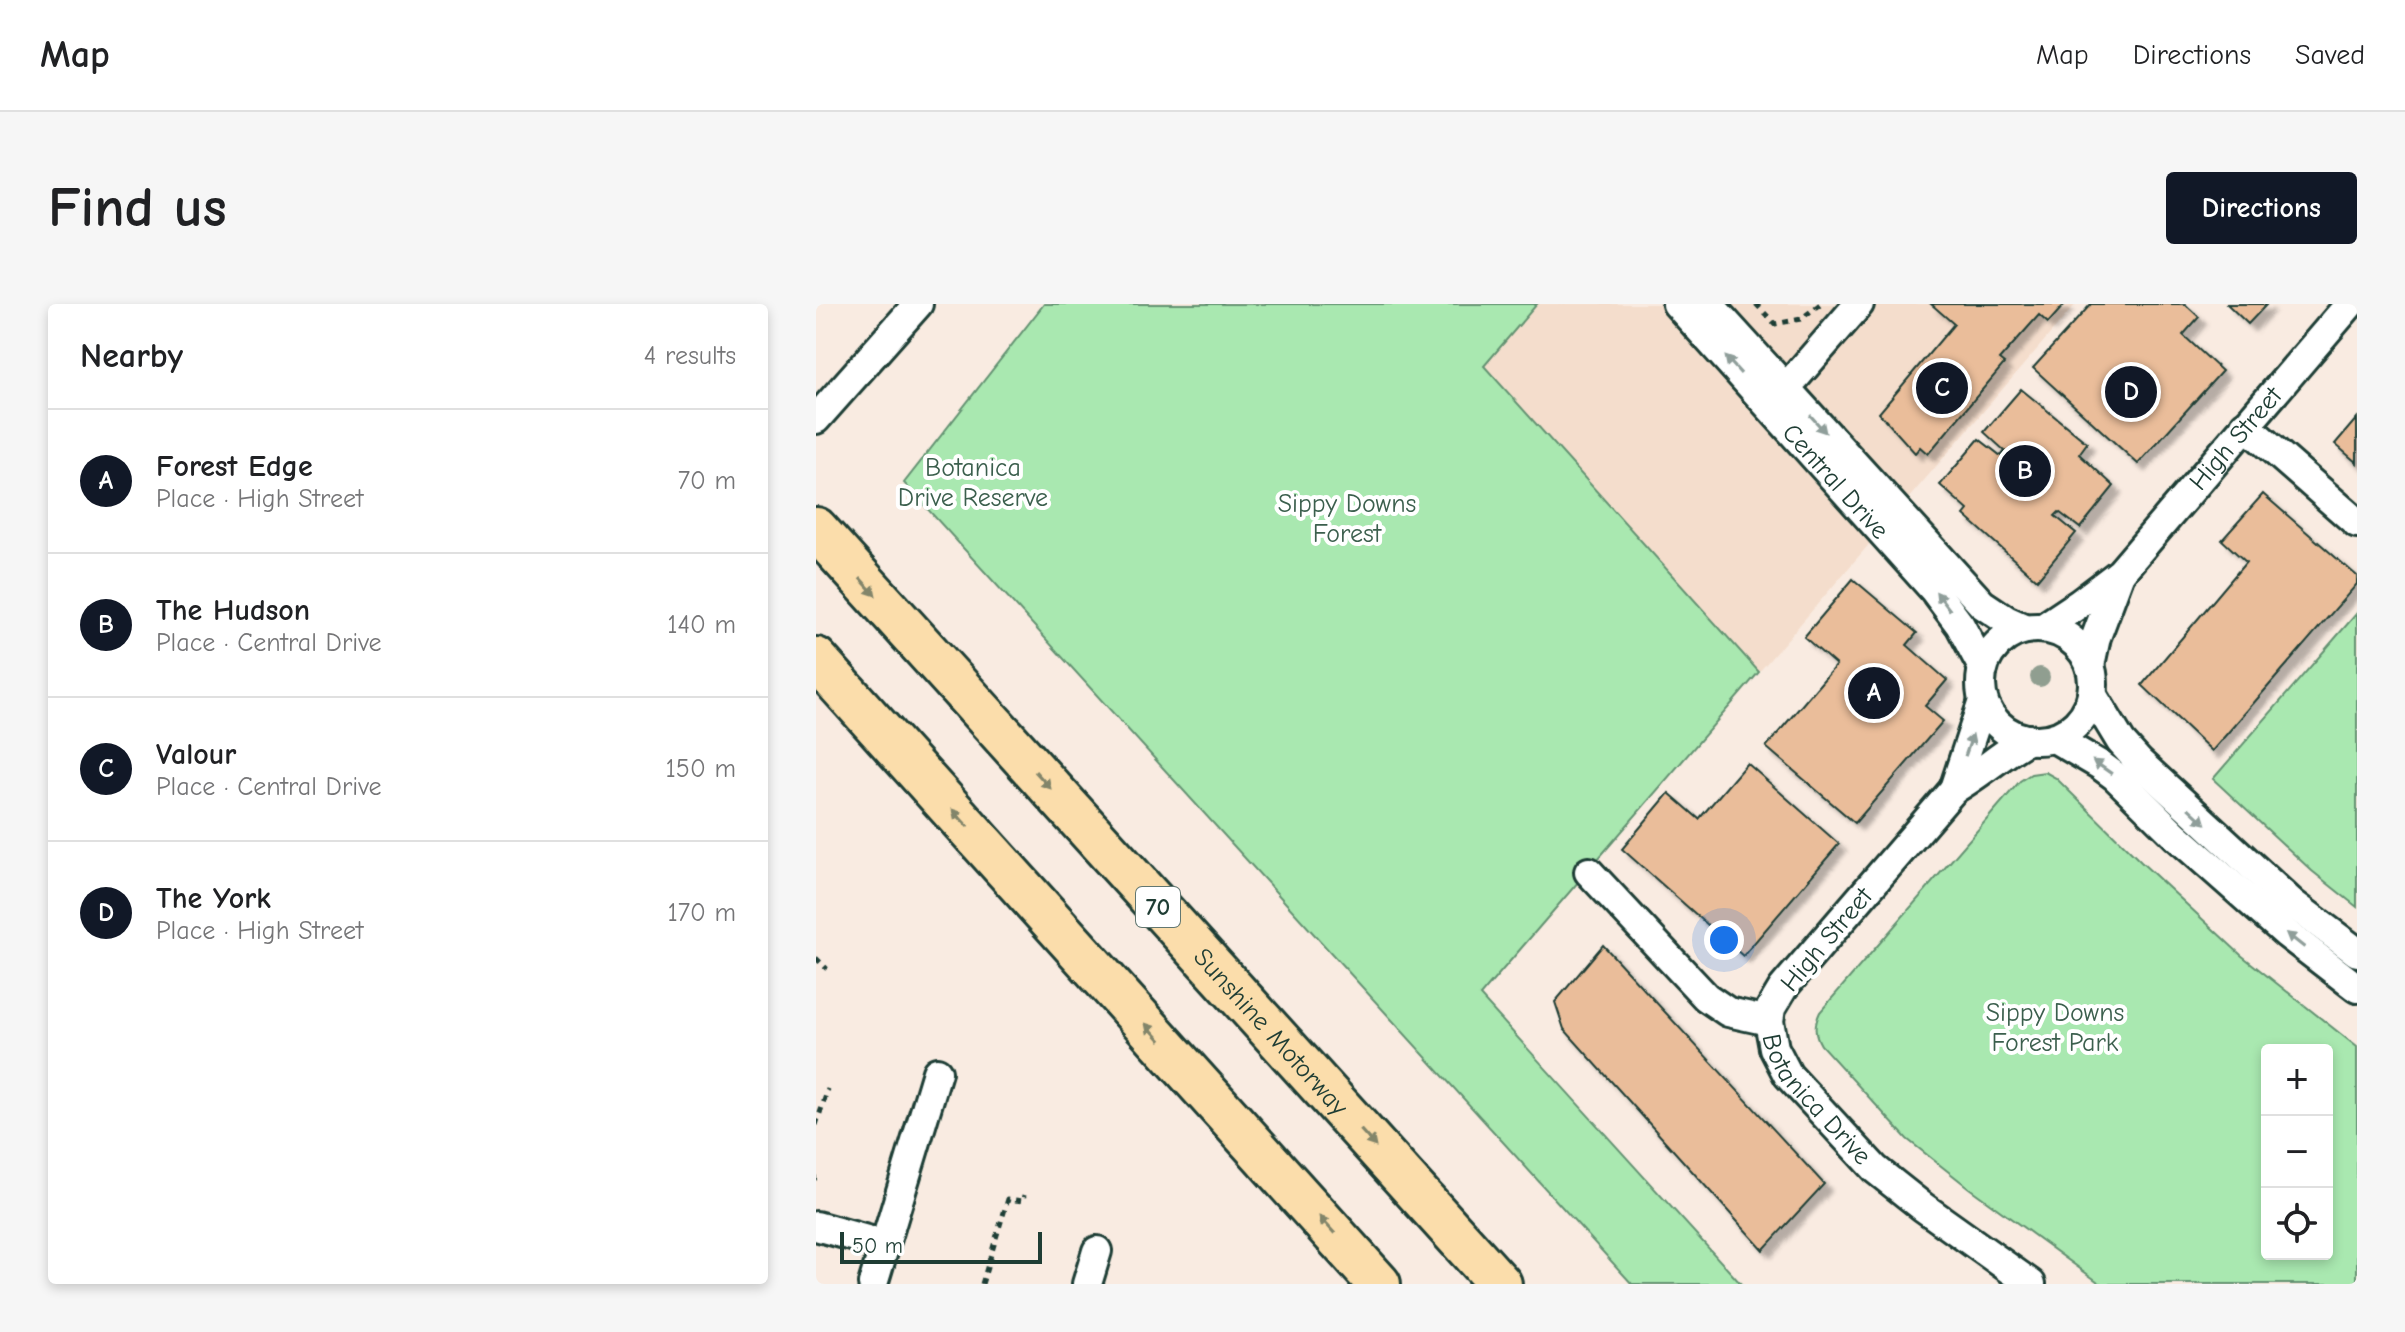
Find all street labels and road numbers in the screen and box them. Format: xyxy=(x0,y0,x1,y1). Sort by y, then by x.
street label: High Street xyxy=(2184,380,2289,497)
street label: Central Drive xyxy=(1776,418,1895,545)
street label: High Street xyxy=(1775,880,1880,998)
road number: 70 xyxy=(1136,887,1180,927)
street label: Sunshine Motorway xyxy=(1187,942,1354,1122)
street label: Botanica Drive xyxy=(1756,1032,1877,1171)

